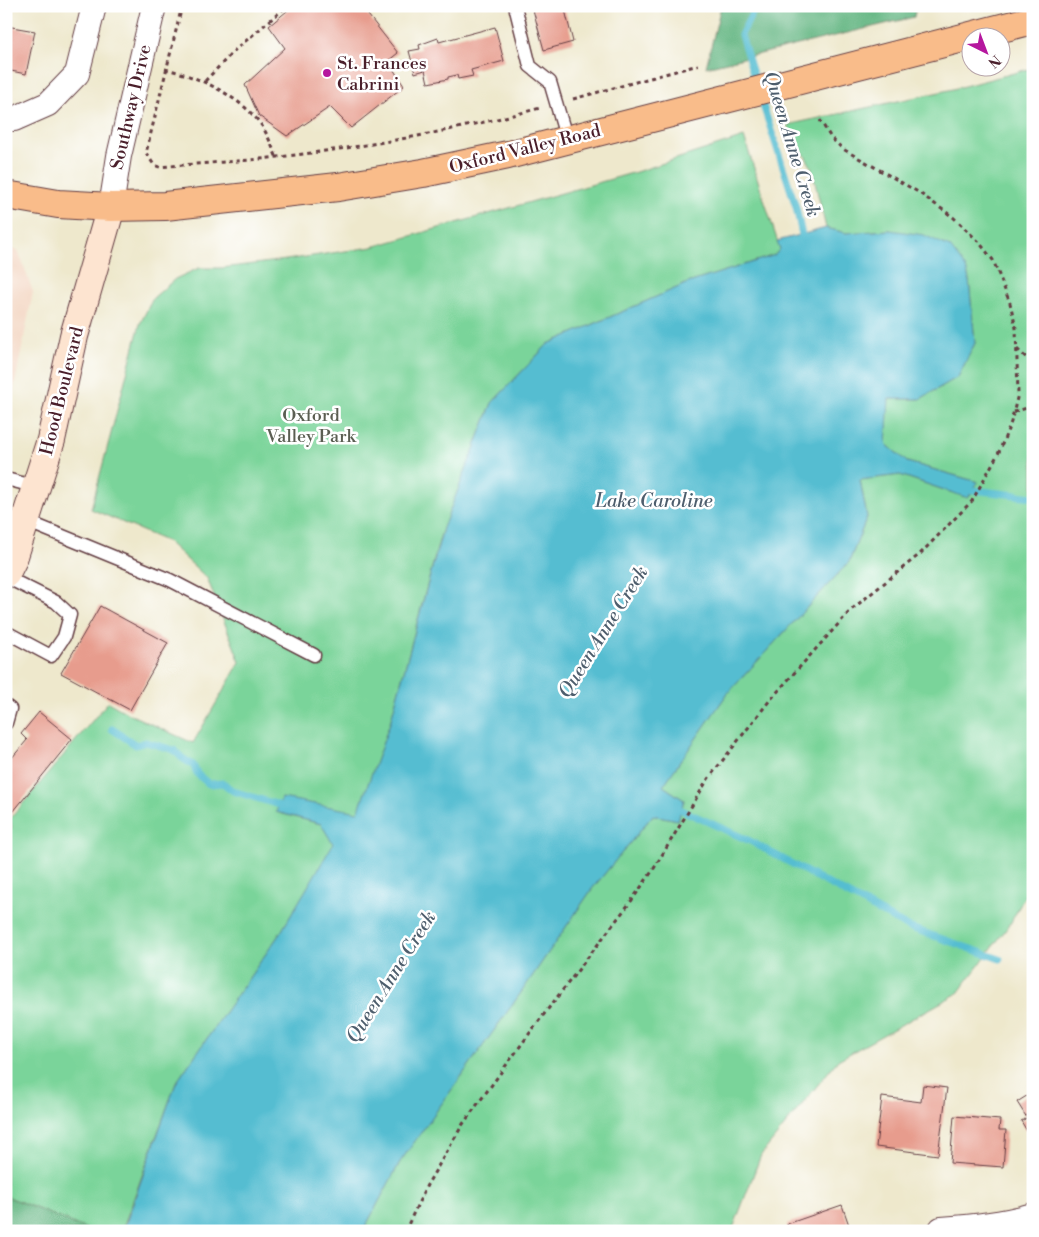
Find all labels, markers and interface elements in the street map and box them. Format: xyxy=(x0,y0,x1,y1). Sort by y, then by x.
north arrow xyxy=(962,28,1012,78)
street label: Southway Drive xyxy=(105,42,157,172)
text: N xyxy=(984,51,1004,71)
place label: St. Frances Cabrini xyxy=(337,52,427,96)
marker: St. Frances Cabrini xyxy=(321,67,333,79)
water label: Queen Anne Creek xyxy=(758,68,826,220)
street label: Oxford Valley Road xyxy=(447,119,604,179)
street label: Hood Boulevard xyxy=(35,324,89,458)
park label: Oxford Valley Park xyxy=(265,404,358,448)
water label: Lake Caroline xyxy=(594,489,713,513)
water label: Queen Anne Creek xyxy=(553,561,653,703)
water label: Queen Anne Creek xyxy=(341,906,441,1048)

